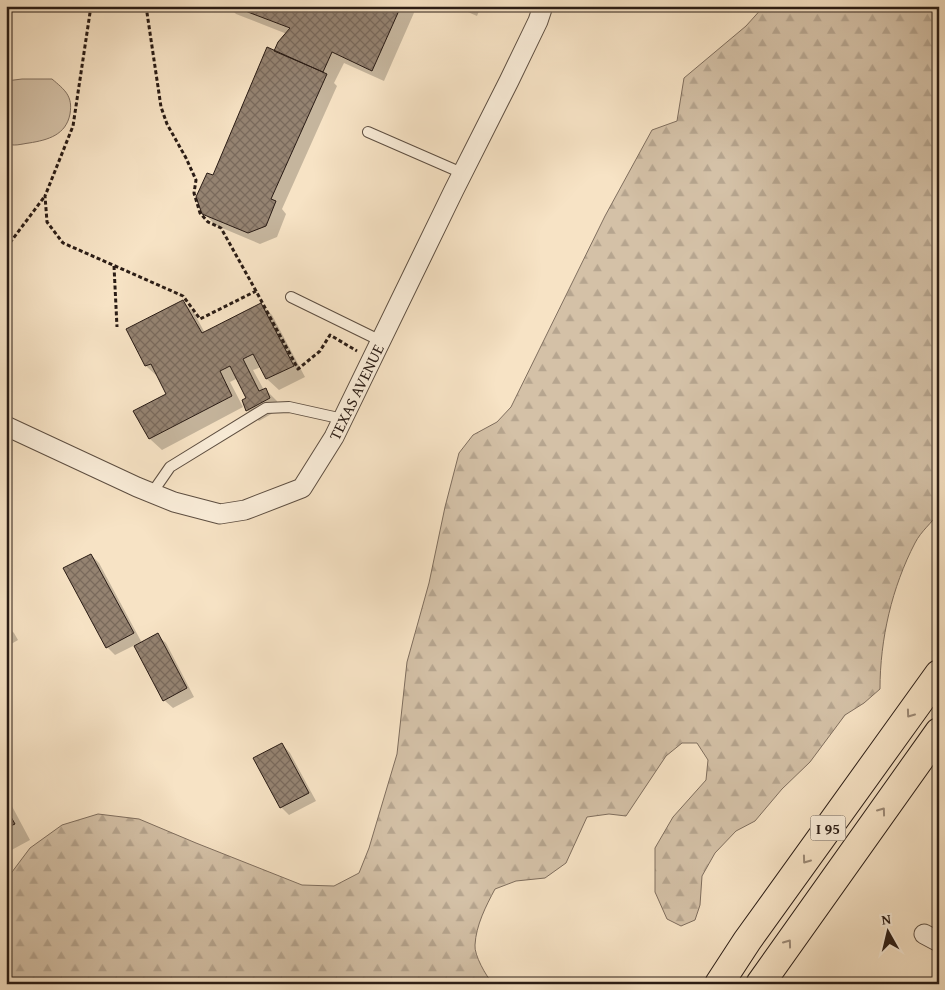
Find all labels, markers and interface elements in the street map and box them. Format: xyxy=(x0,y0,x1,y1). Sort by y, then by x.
street label: TEXAS AVENUE xyxy=(322,340,390,444)
one-way arrow xyxy=(907,708,916,718)
one-way arrow xyxy=(876,807,885,817)
road number: I 95 xyxy=(810,816,846,840)
one-way arrow xyxy=(803,854,811,863)
north arrow xyxy=(862,908,912,958)
text: N xyxy=(880,908,893,930)
one-way arrow xyxy=(781,940,791,949)

